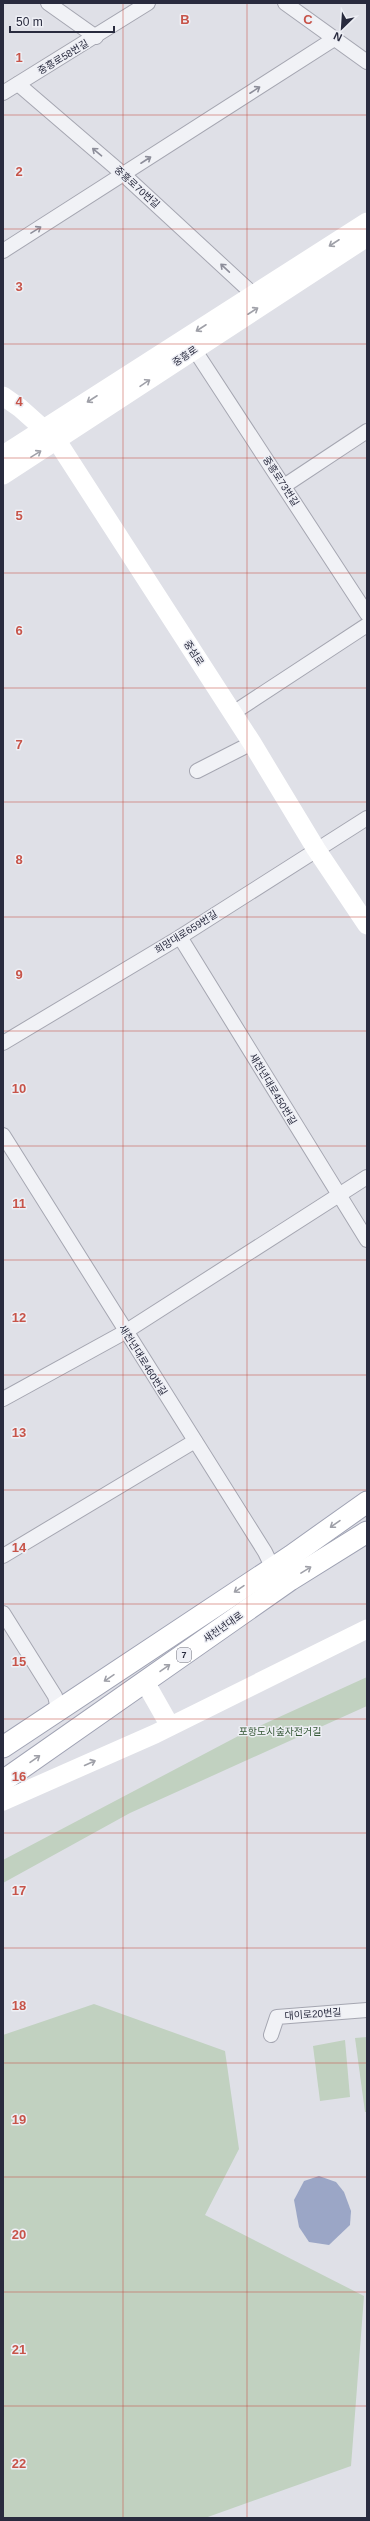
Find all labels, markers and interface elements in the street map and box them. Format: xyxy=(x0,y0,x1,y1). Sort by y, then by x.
scale bar xyxy=(10,8,114,34)
north arrow xyxy=(322,8,362,48)
text: B xyxy=(180,12,190,27)
text: C xyxy=(303,12,313,27)
text: 50 m xyxy=(16,15,43,29)
text: N xyxy=(332,30,344,44)
street label: 중흥로58번길 xyxy=(36,38,90,76)
text: 1 xyxy=(15,50,23,65)
one-way arrow xyxy=(249,86,260,94)
one-way arrow xyxy=(92,148,103,157)
one-way arrow xyxy=(140,156,151,165)
text: 2 xyxy=(15,164,23,179)
street label: 중흥로70번길 xyxy=(112,164,162,210)
one-way arrow xyxy=(30,226,42,234)
one-way arrow xyxy=(328,240,340,248)
one-way arrow xyxy=(220,263,230,272)
text: 3 xyxy=(15,279,23,294)
one-way arrow xyxy=(247,307,259,315)
one-way arrow xyxy=(196,324,207,332)
street label: 중흥로 xyxy=(170,344,200,368)
one-way arrow xyxy=(139,378,150,387)
text: 4 xyxy=(15,394,23,409)
one-way arrow xyxy=(87,395,98,403)
one-way arrow xyxy=(30,450,42,458)
street label: 중흥로73번길 xyxy=(261,454,301,508)
text: 5 xyxy=(15,508,23,523)
text: 6 xyxy=(15,623,23,638)
street label: 중섬로 xyxy=(182,638,206,668)
text: 7 xyxy=(15,737,23,752)
text: 8 xyxy=(15,852,23,867)
street label: 희망대로659번길 xyxy=(153,908,219,956)
text: 9 xyxy=(15,967,23,982)
street label: 새천년대로450번길 xyxy=(247,1051,299,1127)
text: 10 xyxy=(12,1081,26,1096)
text: 11 xyxy=(12,1196,26,1211)
text: 12 xyxy=(12,1310,26,1325)
street label: 새천년대로460번길 xyxy=(117,1323,169,1397)
text: 13 xyxy=(12,1425,26,1440)
one-way arrow xyxy=(330,1520,341,1528)
text: 14 xyxy=(12,1540,27,1555)
one-way arrow xyxy=(300,1566,311,1574)
one-way arrow xyxy=(234,1585,245,1593)
street label: 새천년대로 xyxy=(201,1609,245,1645)
road number: 7 xyxy=(177,1648,191,1662)
text: 15 xyxy=(12,1654,26,1669)
one-way arrow xyxy=(159,1664,170,1672)
one-way arrow xyxy=(104,1674,115,1682)
park label: 포항도시숲자전거길 xyxy=(239,1726,321,1737)
one-way arrow xyxy=(29,1755,40,1763)
one-way arrow xyxy=(83,1758,95,1766)
text: 16 xyxy=(12,1769,26,1784)
text: 17 xyxy=(12,1883,26,1898)
text: 18 xyxy=(12,1998,26,2013)
street label: 대이로20번길 xyxy=(284,2007,342,2021)
text: 19 xyxy=(12,2112,26,2127)
text: 20 xyxy=(12,2227,26,2242)
text: 21 xyxy=(12,2342,26,2357)
text: 22 xyxy=(12,2456,26,2471)

